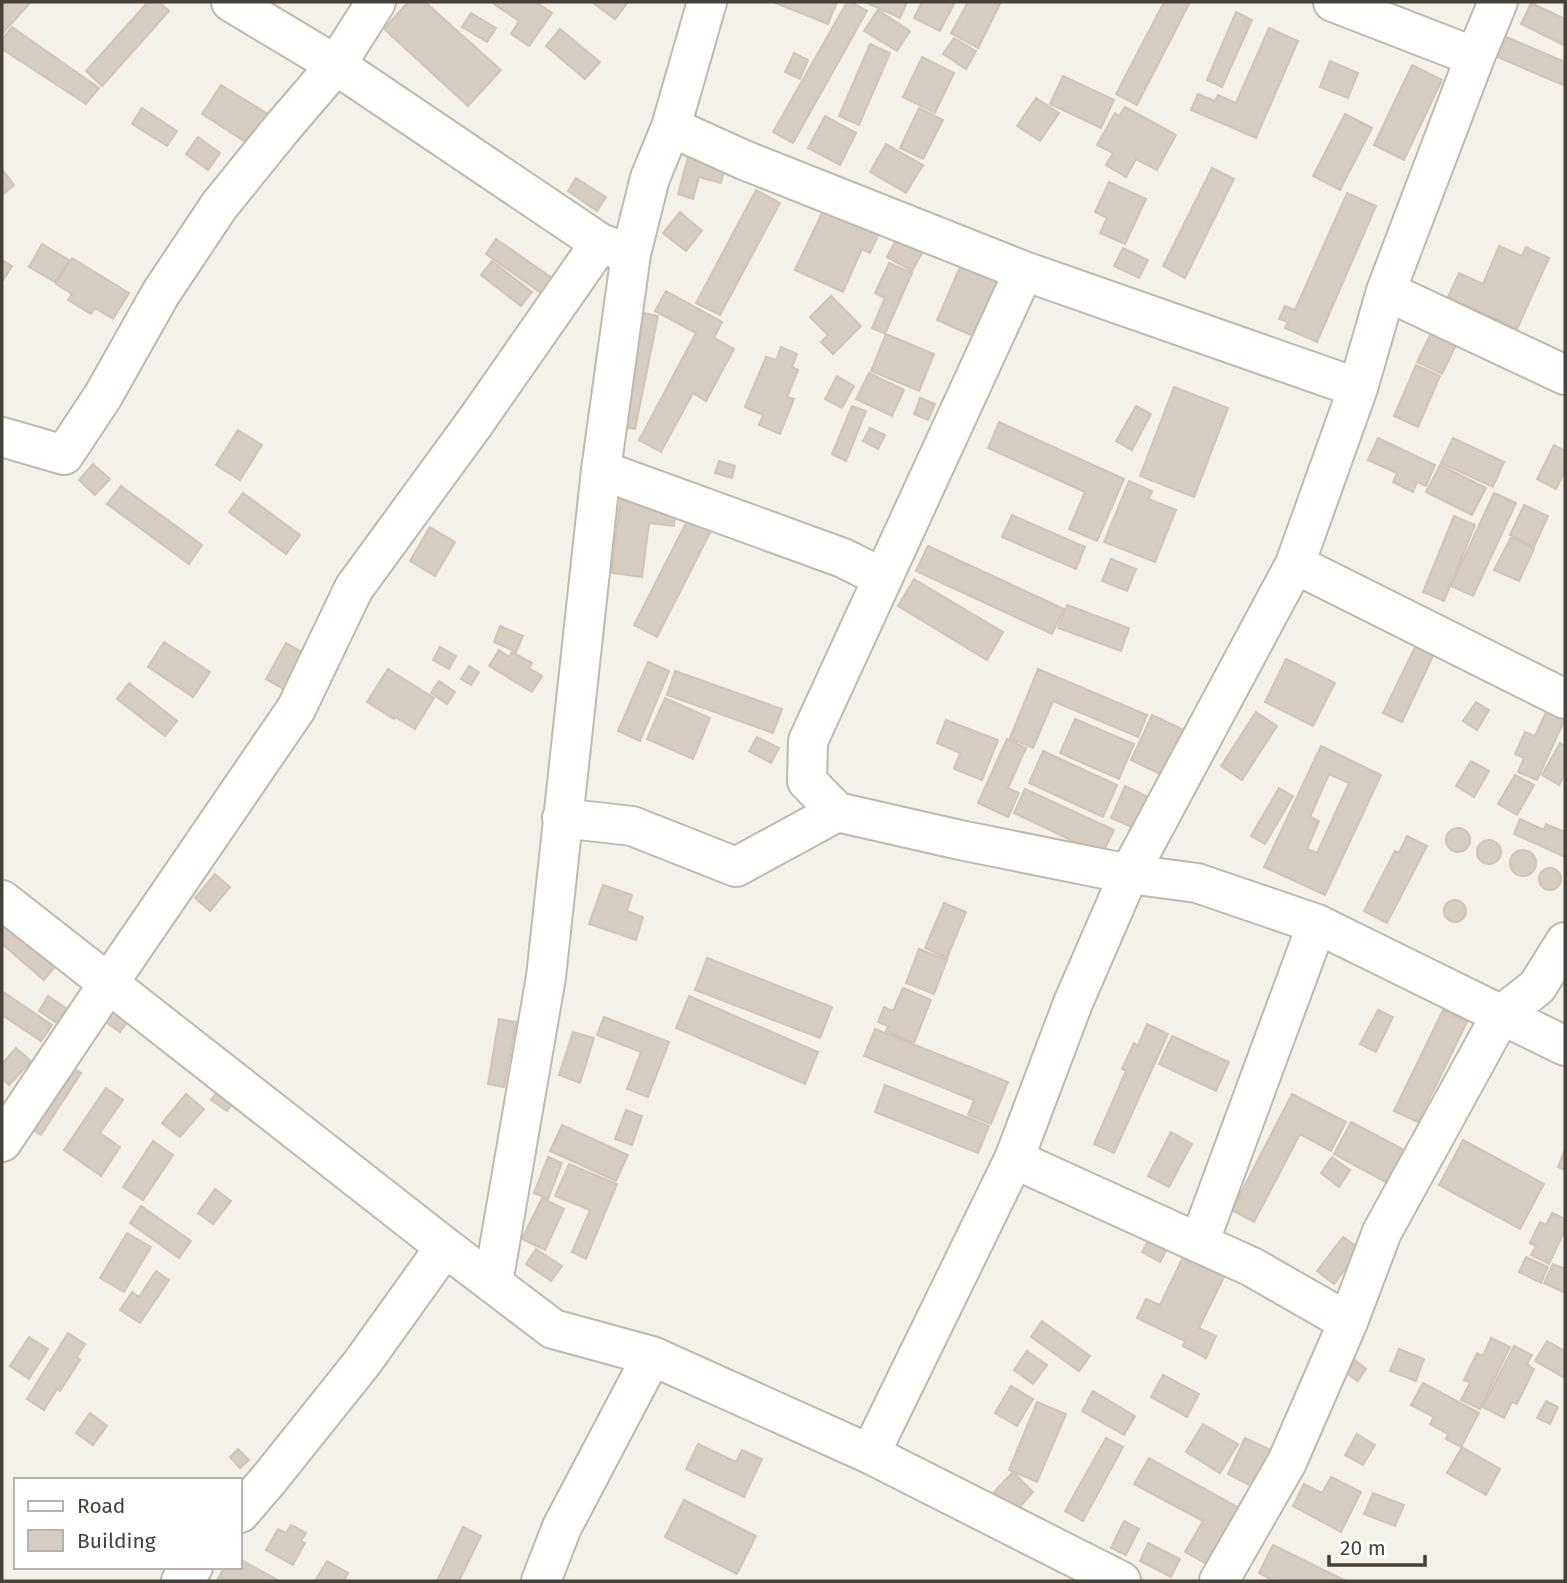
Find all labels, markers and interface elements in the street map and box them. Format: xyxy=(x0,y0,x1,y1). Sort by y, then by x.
legend xyxy=(14,1478,242,1569)
text: Road xyxy=(77,1493,125,1519)
scale bar xyxy=(1329,1524,1425,1568)
text: Building xyxy=(77,1528,156,1554)
text: 20 m xyxy=(1340,1535,1386,1561)

